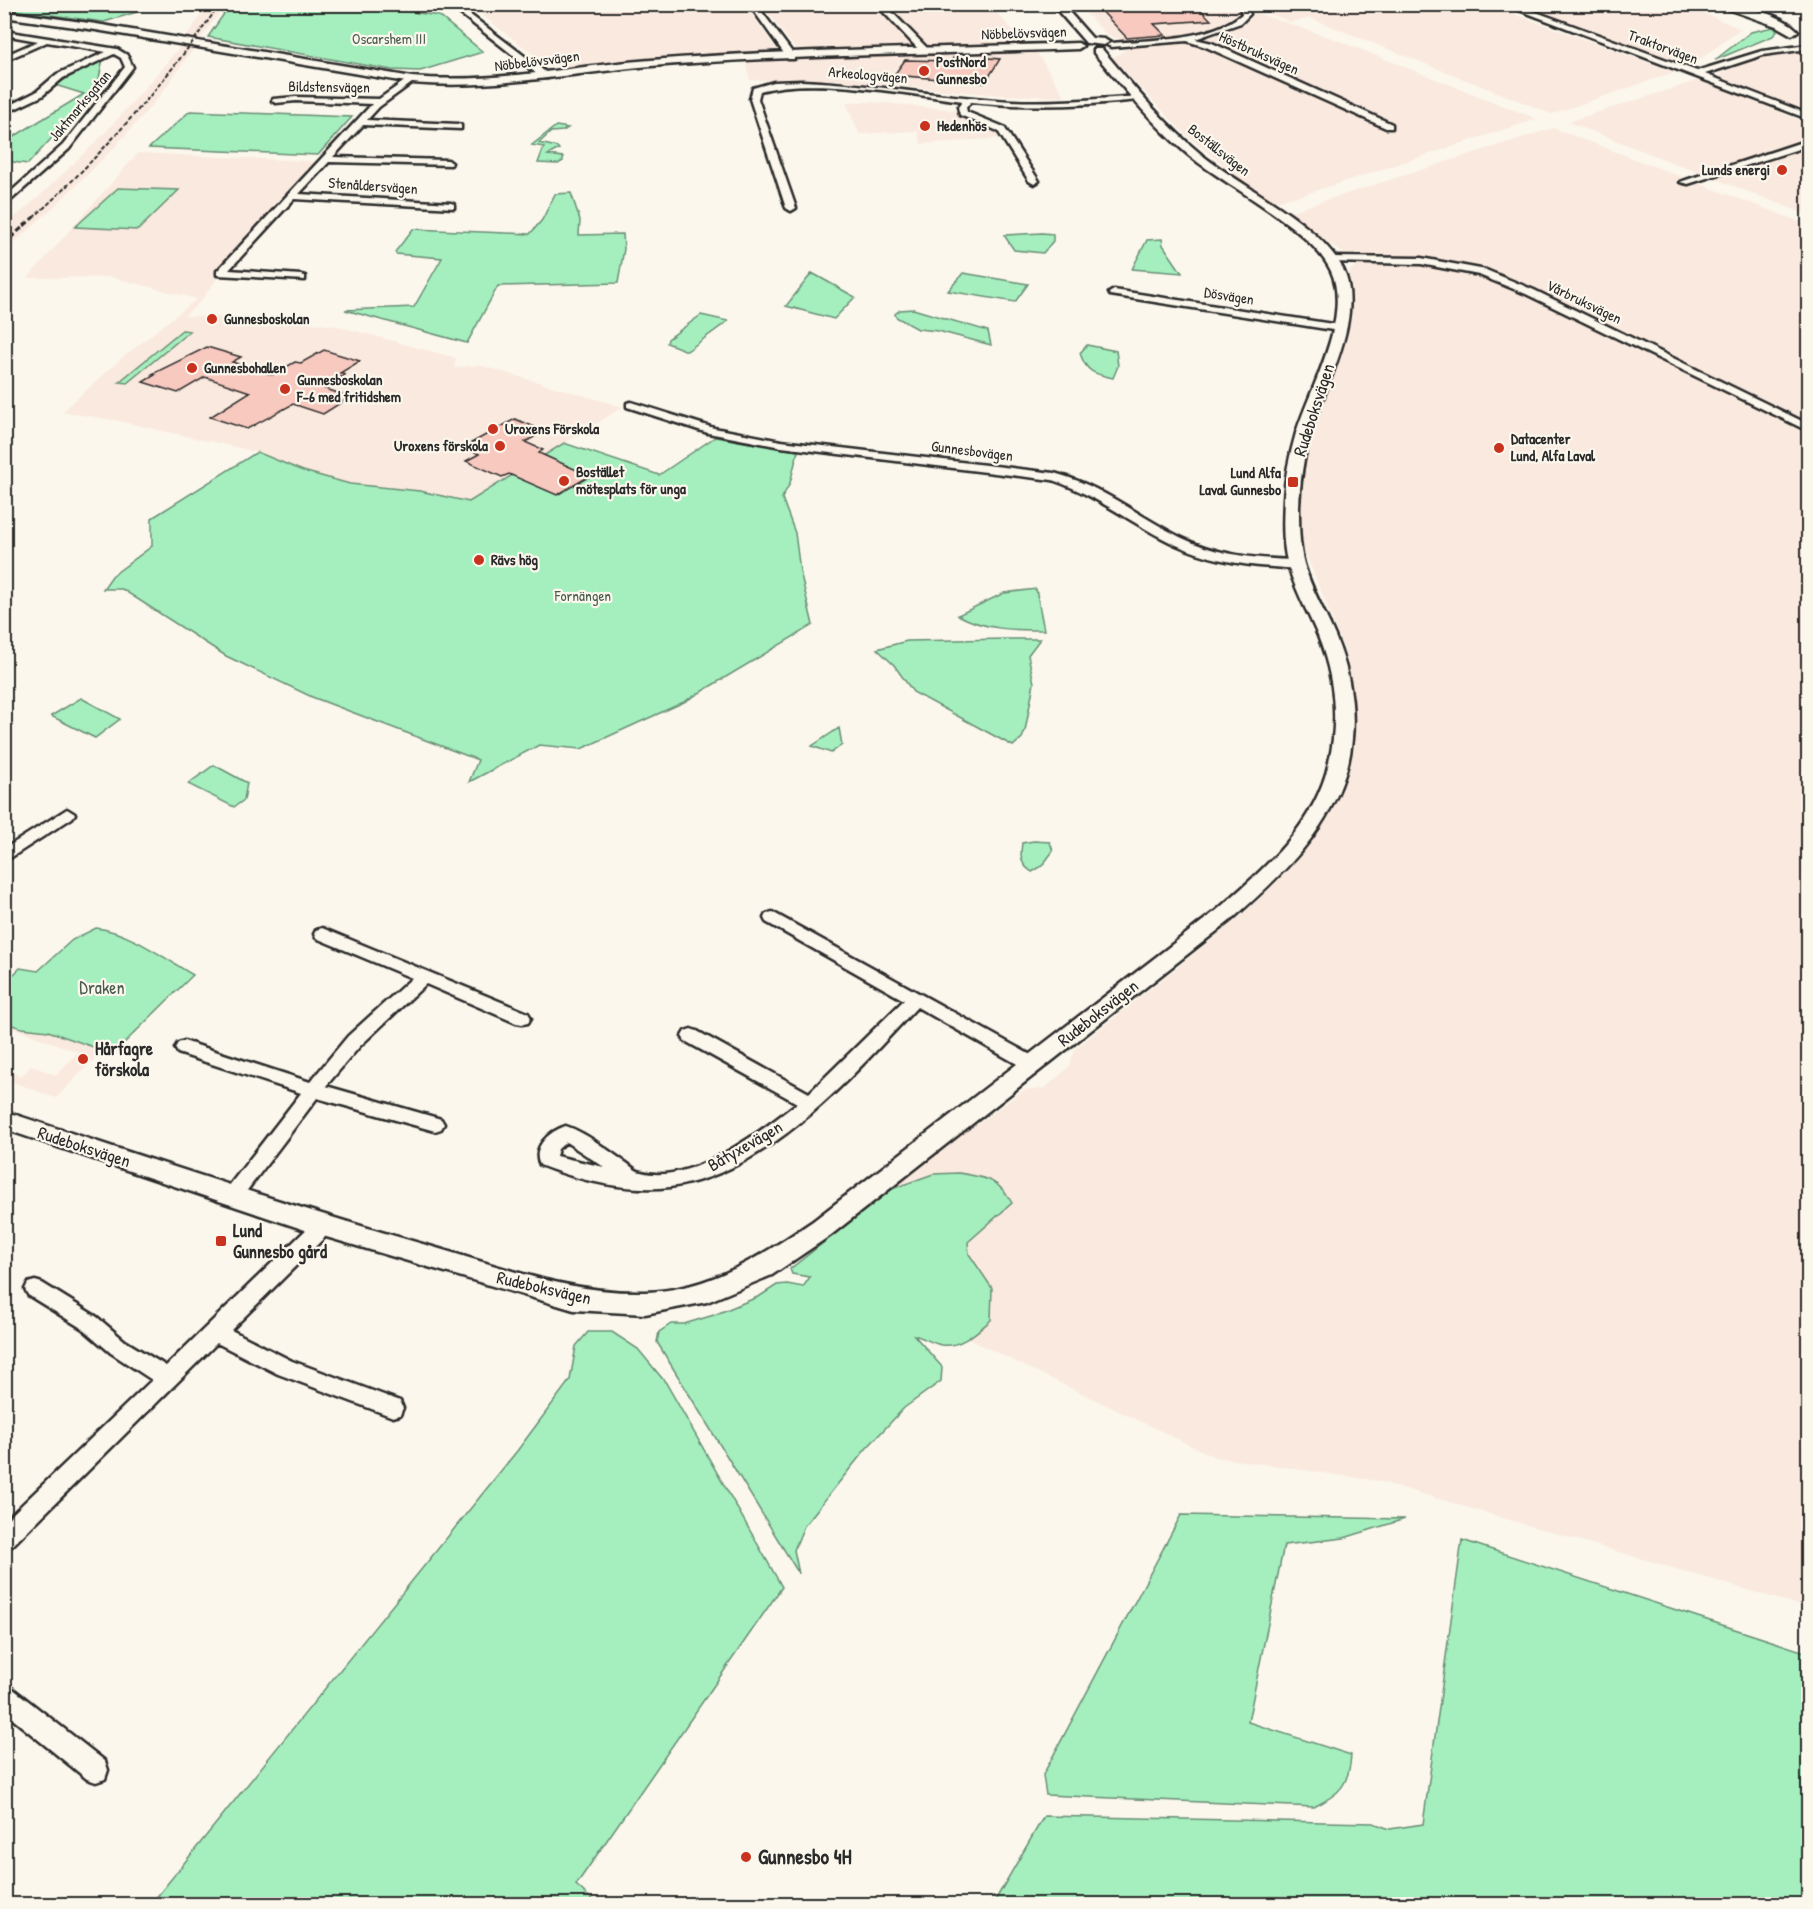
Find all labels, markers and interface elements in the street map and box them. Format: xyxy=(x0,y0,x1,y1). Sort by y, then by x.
street label: Nöbbelövsvägen xyxy=(981,21,1067,44)
street label: Traktorvägen xyxy=(1625,24,1701,69)
street label: Höstbruksvägen xyxy=(1216,26,1303,80)
park label: Oscarshem III xyxy=(352,28,426,49)
street label: Nöbbelövsvägen xyxy=(493,45,581,76)
place label: PostNord Gunnesbo xyxy=(936,51,987,89)
street label: Arkeologvägen xyxy=(828,61,909,88)
marker: PostNord Gunnesbo xyxy=(917,64,931,78)
street label: Jaktmarksgatan xyxy=(44,65,116,146)
street label: Bildstensvägen xyxy=(288,75,370,98)
place label: Hedenhös xyxy=(937,115,987,136)
marker: Hedenhös xyxy=(918,119,932,133)
street label: Boställsvägen xyxy=(1184,119,1255,181)
place label: Lunds energi xyxy=(1702,159,1770,181)
marker: Lunds energi xyxy=(1775,163,1789,177)
street label: Stenåldersvägen xyxy=(328,172,419,199)
street label: Vårbruksvägen xyxy=(1543,274,1626,329)
street label: Dösvägen xyxy=(1203,281,1256,310)
place label: Gunnesboskolan xyxy=(224,308,310,329)
marker: Gunnesboskolan xyxy=(205,312,219,326)
place label: Gunnesbohallen xyxy=(204,357,286,378)
street label: Rudeboksvägen xyxy=(1287,360,1340,459)
marker: Gunnesbohallen xyxy=(185,361,199,375)
place label: Gunnesboskolan F–6 med fritidshem xyxy=(296,369,401,407)
marker: Gunnesboskolan F–6 med fritidshem xyxy=(278,382,292,396)
place label: Uroxens Förskola xyxy=(505,418,599,439)
marker: Uroxens Förskola xyxy=(486,422,500,436)
place label: Datacenter Lund, Alfa Laval xyxy=(1511,428,1596,466)
place label: Uroxens förskola xyxy=(394,435,488,456)
street label: Gunnesbovägen xyxy=(930,435,1014,466)
marker: Uroxens förskola xyxy=(493,439,507,453)
marker: Datacenter Lund, Alfa Laval xyxy=(1492,441,1506,455)
place label: Bostället mötesplats för unga xyxy=(576,461,686,500)
place label: Lund Alfa Laval Gunnesbo xyxy=(1199,462,1281,500)
marker: Bostället mötesplats för unga xyxy=(557,474,571,488)
marker: Lund Alfa Laval Gunnesbo xyxy=(1286,475,1300,489)
place label: Rävs hög xyxy=(491,549,538,571)
marker: Rävs hög xyxy=(472,553,486,567)
park label: Fornängen xyxy=(554,585,611,606)
street label: Rudeboksvägen xyxy=(1052,973,1143,1052)
park label: Draken xyxy=(79,975,125,1000)
place label: Hårfagre förskola xyxy=(95,1036,154,1082)
marker: Hårfagre förskola xyxy=(76,1052,90,1066)
street label: Båtyxevägen xyxy=(703,1114,787,1177)
street label: Rudeboksvägen xyxy=(35,1120,134,1173)
place label: Lund Gunnesbo gård xyxy=(233,1218,327,1265)
marker: Lund Gunnesbo gård xyxy=(214,1234,228,1248)
street label: Rudeboksvägen xyxy=(494,1265,594,1311)
place label: Gunnesbo 4H xyxy=(758,1842,852,1871)
marker: Gunnesbo 4H xyxy=(739,1850,753,1864)

